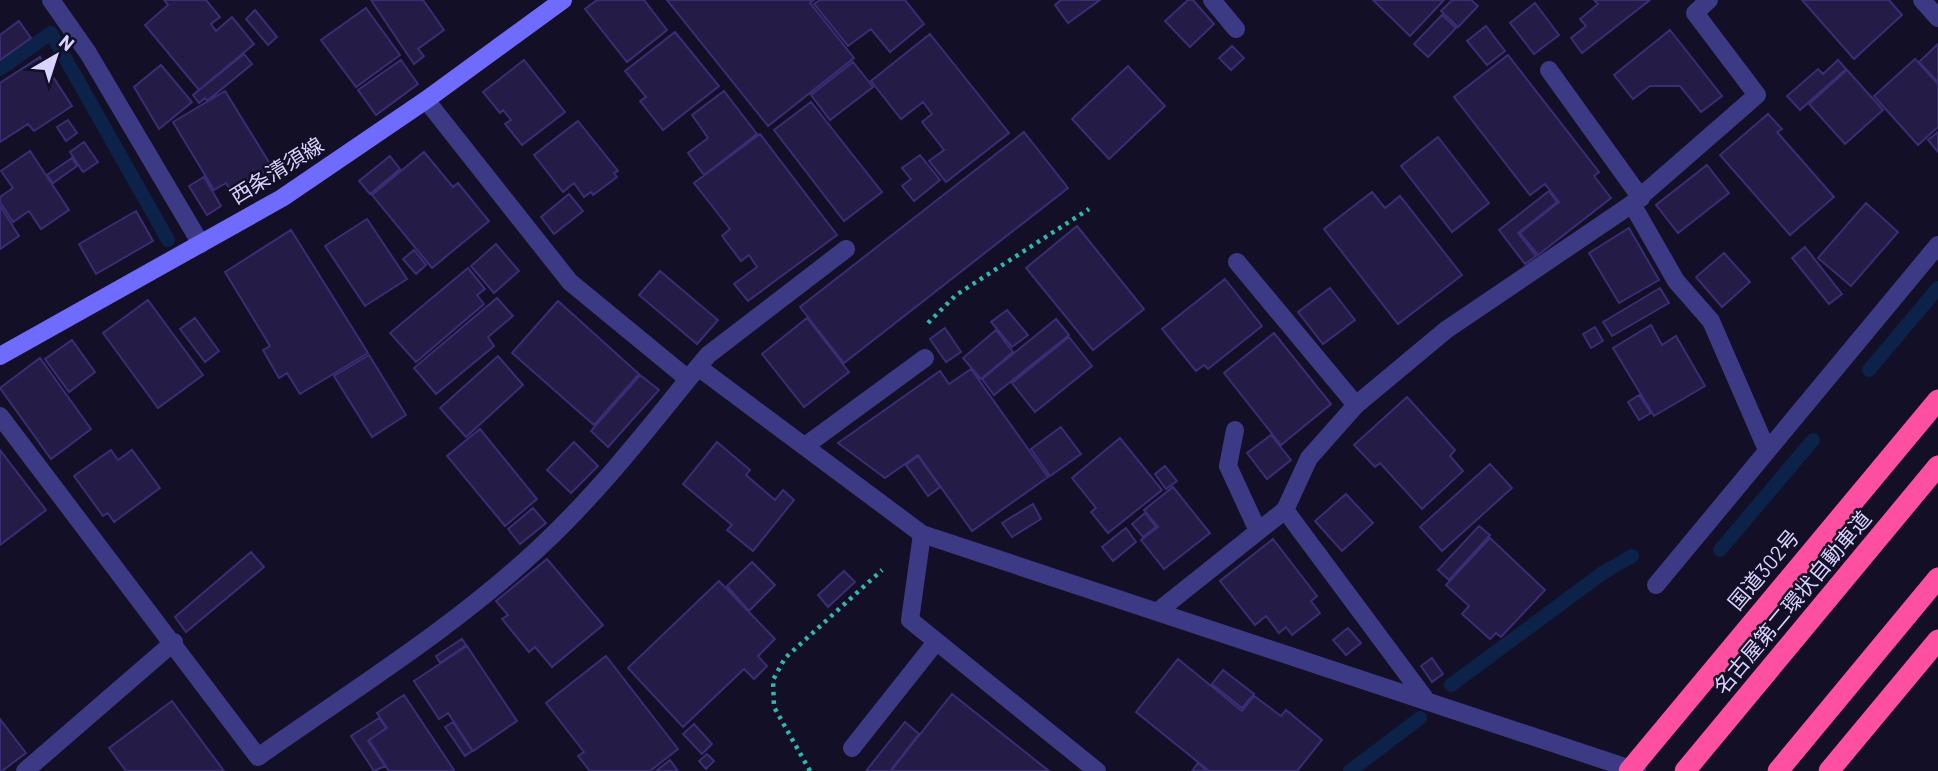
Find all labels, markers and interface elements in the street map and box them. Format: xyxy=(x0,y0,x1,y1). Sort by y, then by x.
north arrow xyxy=(21,21,91,91)
text: N xyxy=(55,29,79,55)
street label: 西条清須線 xyxy=(225,131,327,208)
street label: 名古屋第二環状自動車道 xyxy=(1708,506,1876,699)
street label: 国道302号 xyxy=(1722,524,1804,614)

